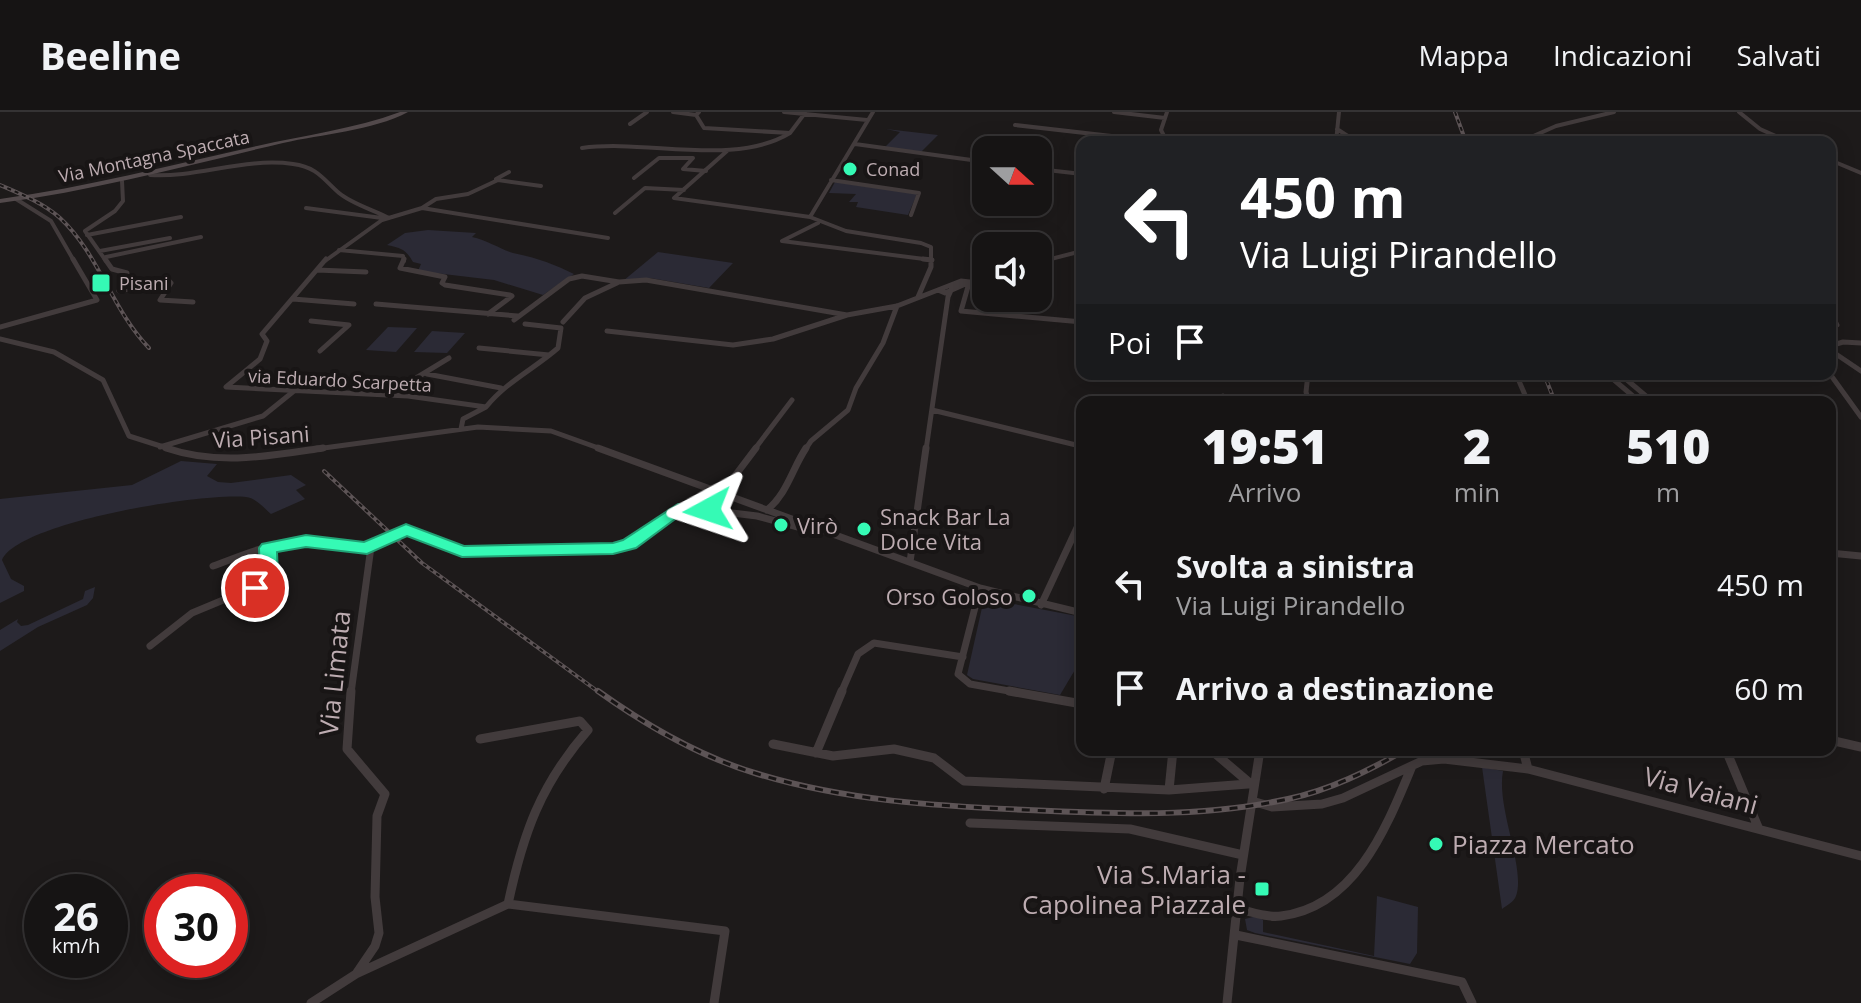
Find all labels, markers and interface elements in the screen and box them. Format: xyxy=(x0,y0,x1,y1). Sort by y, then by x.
text: Beeline xyxy=(40,29,181,81)
text: Mappa xyxy=(1418,36,1509,74)
text: Indicazioni xyxy=(1553,36,1692,74)
text: Salvati xyxy=(1736,36,1821,74)
street label: Via Montagna Spaccata xyxy=(56,124,252,188)
north arrow xyxy=(972,136,1052,216)
map controls xyxy=(972,136,1052,312)
place label: Conad xyxy=(866,157,920,181)
text: 450 m xyxy=(1240,158,1406,234)
marker: Conad xyxy=(841,160,859,178)
icon: left xyxy=(1108,168,1212,272)
text: Via Luigi Pirandello xyxy=(1240,230,1557,279)
button: sound xyxy=(972,232,1052,312)
place label: Pisani xyxy=(119,271,169,295)
marker: Pisani xyxy=(90,272,112,294)
icon: arrive xyxy=(1168,320,1212,364)
text: Poi xyxy=(1108,322,1152,363)
street label: via Eduardo Scarpetta xyxy=(248,363,432,397)
text: 19:51 xyxy=(1202,413,1328,478)
text: 2 xyxy=(1463,413,1491,478)
text: 510 xyxy=(1626,413,1710,478)
street label: Via Pisani xyxy=(211,418,311,454)
position arrow xyxy=(666,468,750,552)
text: Arrivo xyxy=(1228,474,1301,510)
text: min xyxy=(1454,474,1500,510)
text: m xyxy=(1656,474,1680,510)
place label: Snack Bar La Dolce Vita xyxy=(880,501,1010,556)
place label: Virò xyxy=(797,510,838,540)
marker: Virò xyxy=(772,516,790,534)
marker: Snack Bar La Dolce Vita xyxy=(855,520,873,538)
text: Svolta a sinistra xyxy=(1176,546,1415,587)
pin xyxy=(221,554,289,622)
icon: left xyxy=(1108,562,1152,606)
text: 450 m xyxy=(1717,564,1804,605)
icon: arrive xyxy=(233,566,277,610)
place label: Orso Goloso xyxy=(886,581,1013,611)
marker: Orso Goloso xyxy=(1020,587,1038,605)
text: Via Luigi Pirandello xyxy=(1176,587,1405,623)
street label: Via Limata xyxy=(310,609,358,737)
icon: arrive xyxy=(1108,666,1152,710)
text: Arrivo a destinazione xyxy=(1176,668,1494,709)
text: 60 m xyxy=(1734,668,1804,709)
street label: Via Vaiani xyxy=(1640,758,1762,822)
place label: Piazza Mercato xyxy=(1452,826,1635,862)
marker: Piazza Mercato xyxy=(1427,835,1445,853)
place label: Via S.Maria - Capolinea Piazzale xyxy=(1022,856,1246,922)
speed limit sign: 30 xyxy=(144,874,248,978)
marker: Via S.Maria - Capolinea Piazzale xyxy=(1253,880,1271,898)
text: 26 xyxy=(53,888,99,943)
text: km/h xyxy=(52,932,100,959)

